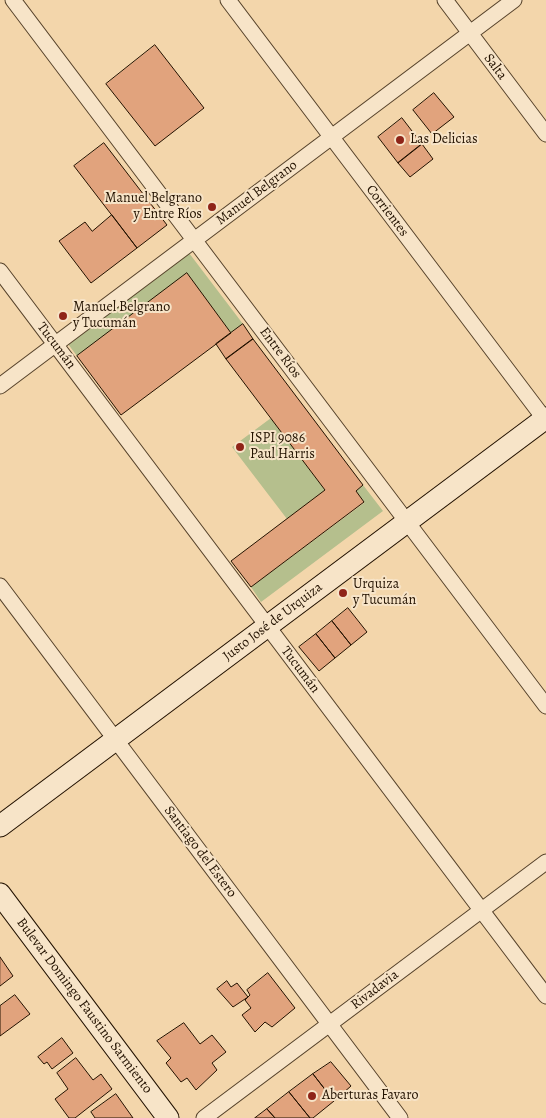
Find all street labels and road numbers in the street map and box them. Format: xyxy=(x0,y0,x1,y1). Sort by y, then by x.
street label: Salta xyxy=(480,51,510,83)
street label: Manuel Belgrano xyxy=(213,157,301,229)
street label: Corrientes xyxy=(362,182,412,240)
street label: Tucumán xyxy=(33,319,79,373)
street label: Entre Ríos xyxy=(255,324,305,382)
street label: Justo José de Urquiza xyxy=(220,579,326,665)
street label: Tucumán xyxy=(277,643,323,697)
street label: Santiago del Estero xyxy=(160,803,240,901)
street label: Bulevar Domingo Faustino Sarmiento xyxy=(12,915,156,1097)
street label: Rivadavia xyxy=(348,967,402,1013)

